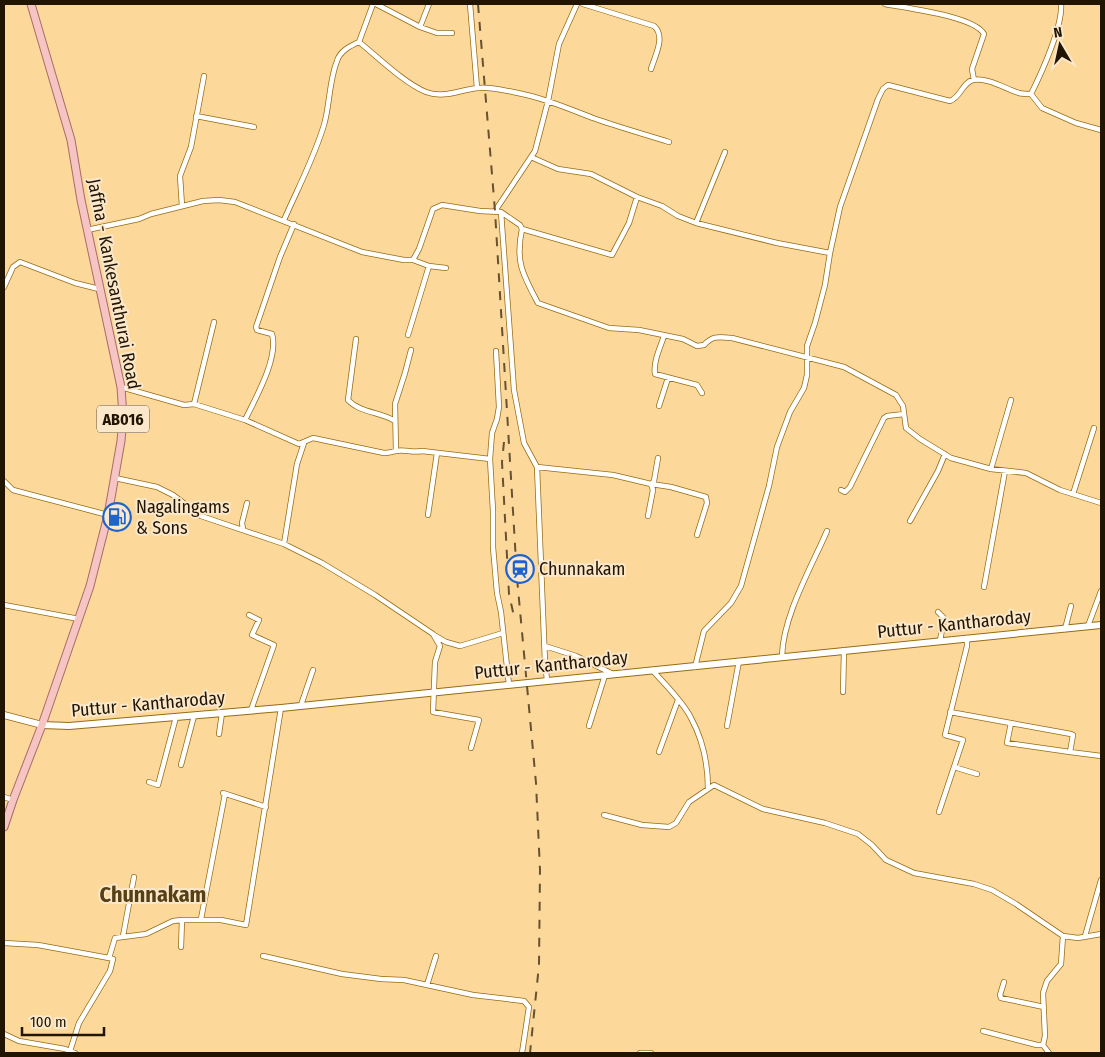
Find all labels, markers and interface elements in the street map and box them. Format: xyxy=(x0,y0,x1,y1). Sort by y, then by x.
north arrow xyxy=(1035,20,1085,70)
text: N xyxy=(1053,24,1064,42)
street label: Jaffna - Kankesanthurai Road xyxy=(83,177,145,391)
road number: AB016 xyxy=(97,406,149,432)
place label: Nagalingams & Sons xyxy=(136,496,230,539)
fuel station icon: Nagalingams & Sons xyxy=(102,502,132,532)
station icon: Chunnakam xyxy=(505,554,535,584)
place label: Chunnakam xyxy=(539,558,625,580)
street label: Puttur - Kantharoday xyxy=(876,605,1032,643)
street label: Puttur - Kantharoday xyxy=(473,646,629,684)
street label: Puttur - Kantharoday xyxy=(70,686,226,722)
district label: Chunnakam xyxy=(100,881,206,908)
scale bar xyxy=(22,1004,105,1036)
text: 100 m xyxy=(30,1013,67,1031)

